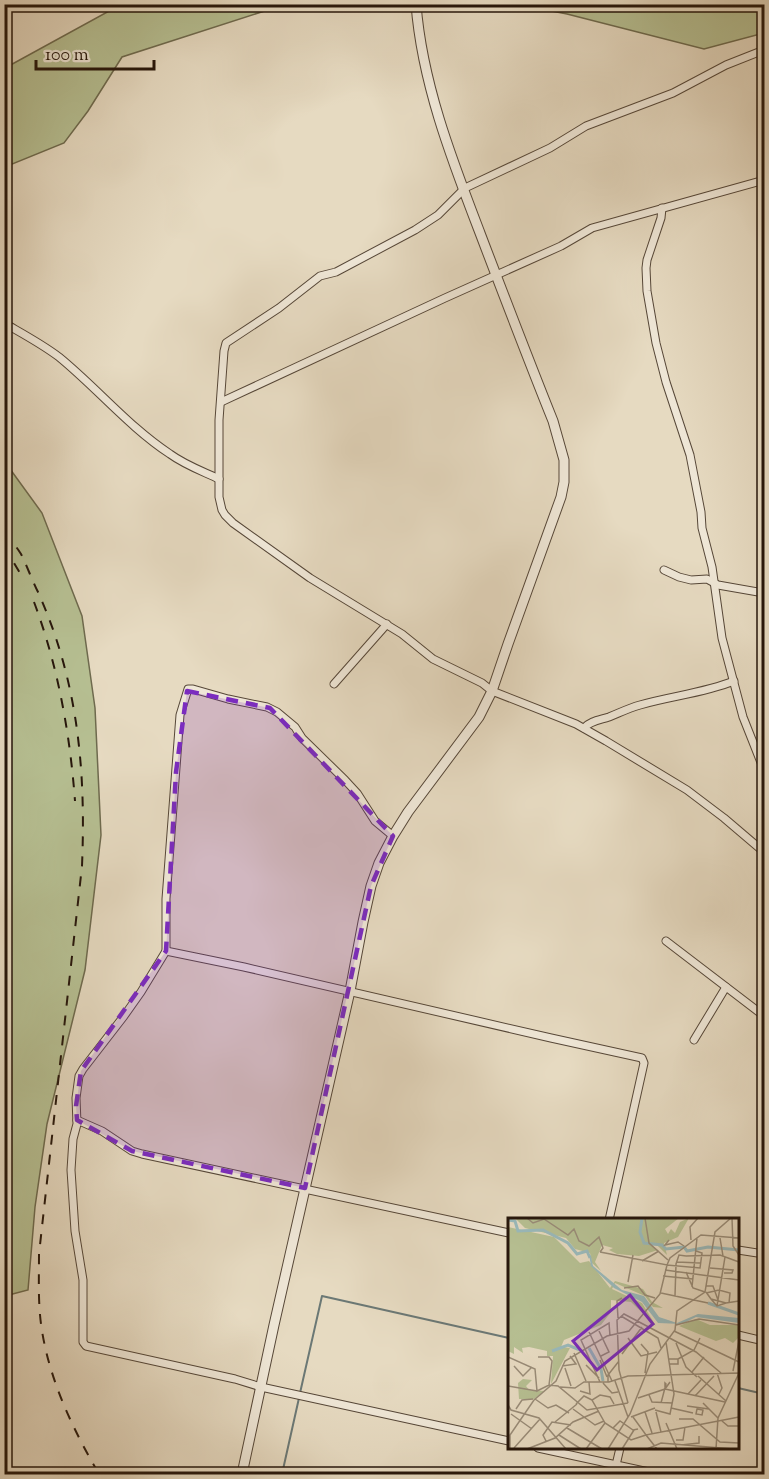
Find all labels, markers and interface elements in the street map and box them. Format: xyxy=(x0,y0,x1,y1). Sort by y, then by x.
scale bar xyxy=(36,33,154,71)
text: 100 m xyxy=(45,43,89,69)
inset map xyxy=(508,1218,739,1449)

